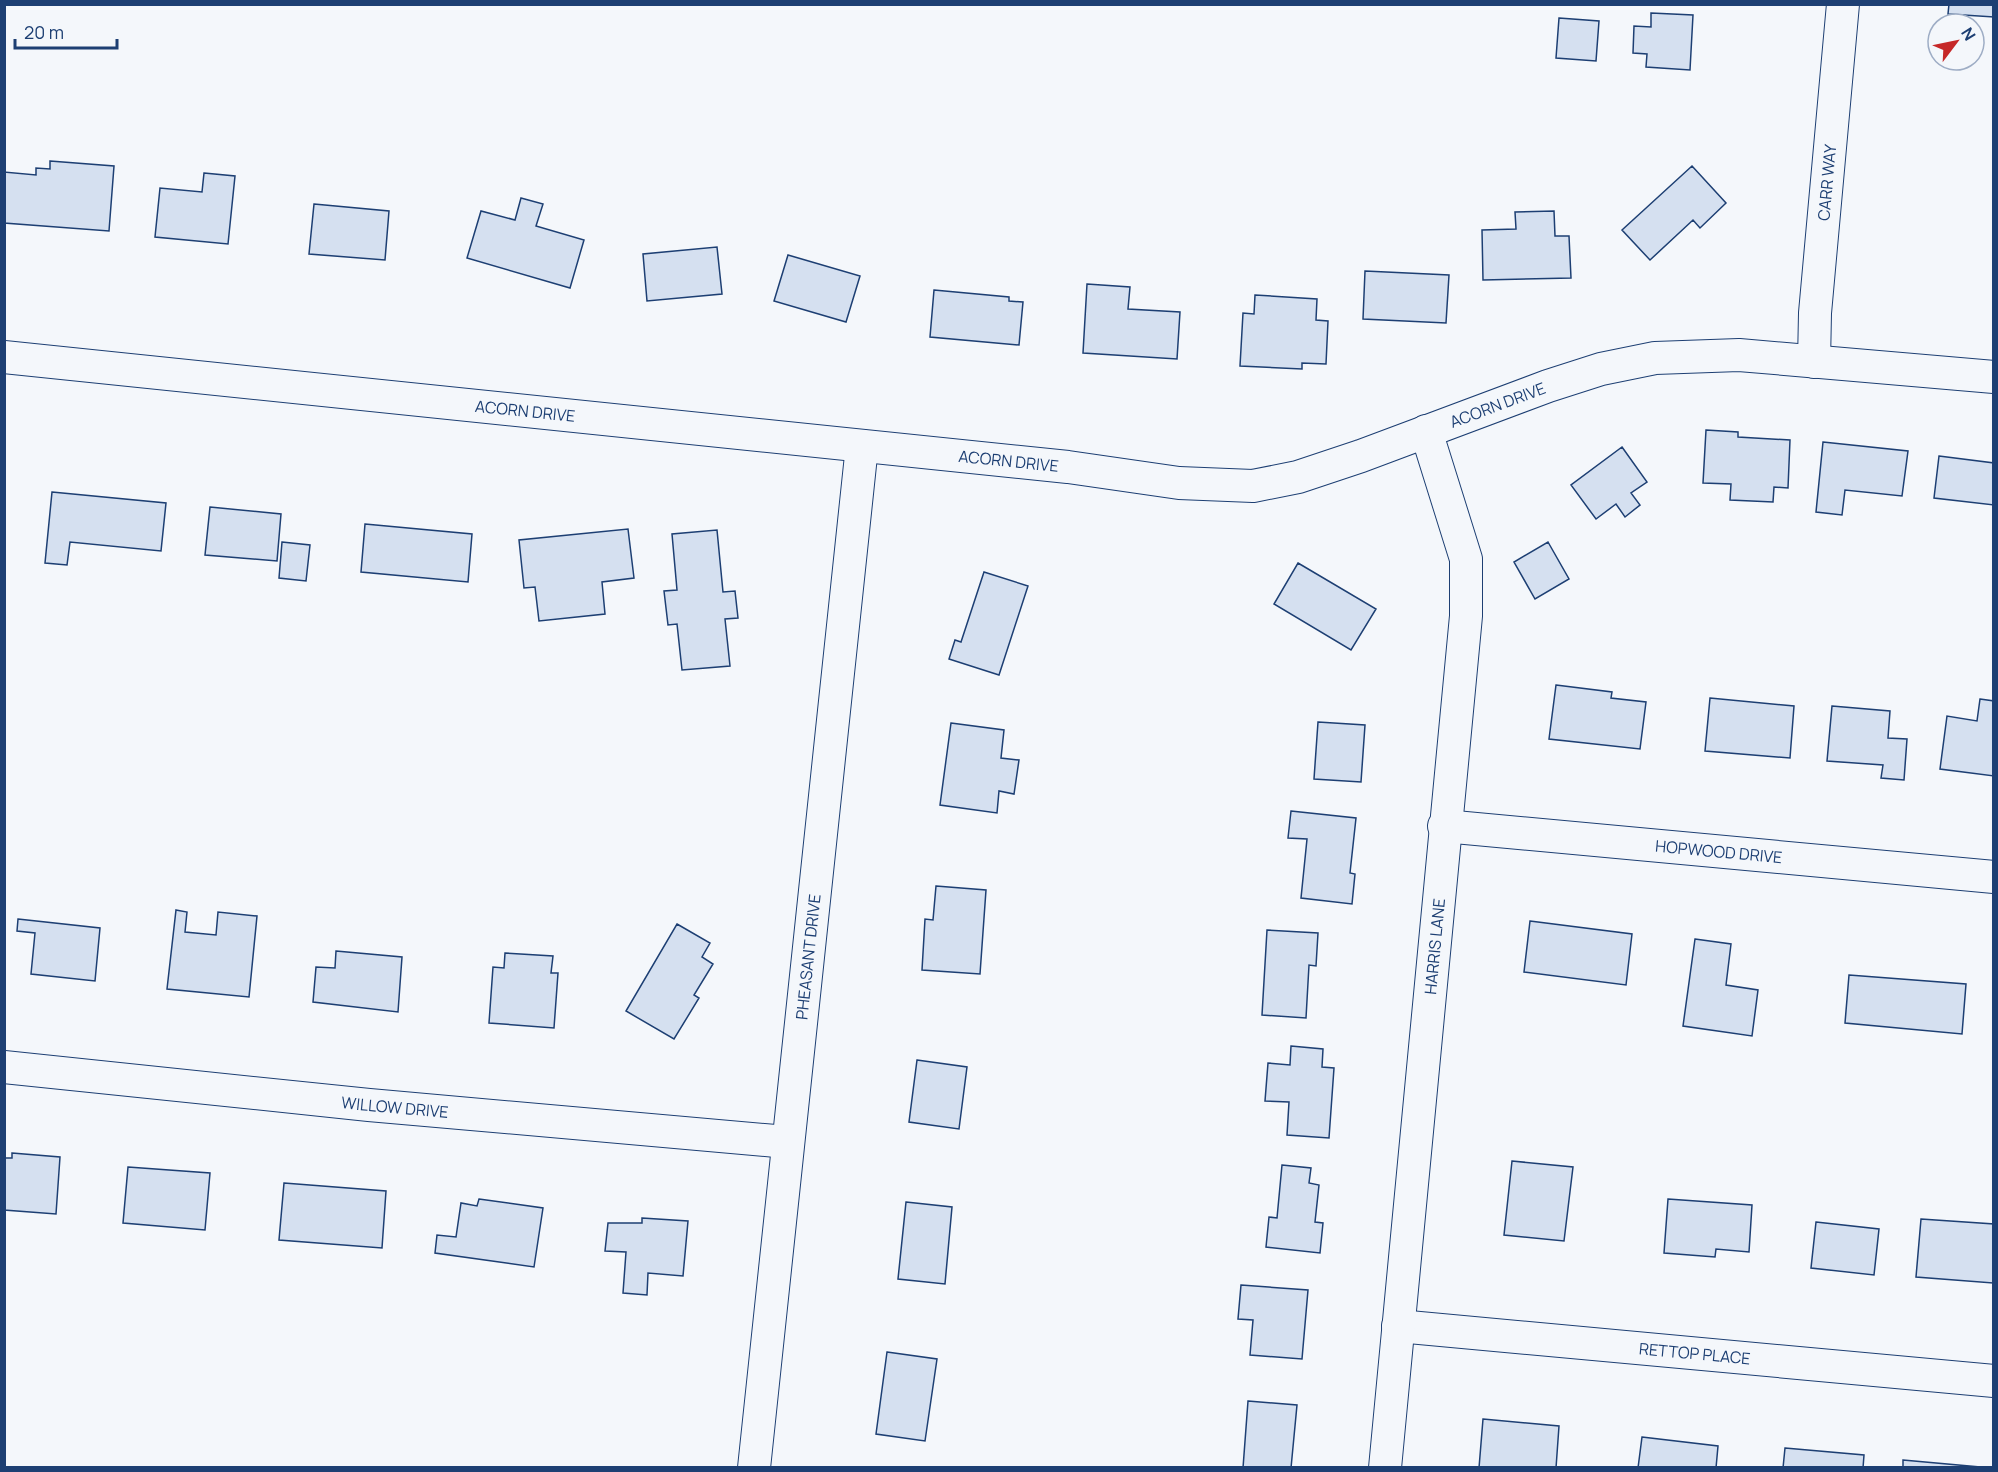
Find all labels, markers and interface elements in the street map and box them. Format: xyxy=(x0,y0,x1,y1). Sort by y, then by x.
scale bar xyxy=(15,12,117,50)
north arrow xyxy=(1926,12,1986,72)
text: 20 m xyxy=(24,20,64,44)
text: N xyxy=(1956,23,1981,45)
street label: CARR WAY xyxy=(1812,143,1841,222)
street label: ACORN DRIVE xyxy=(1447,377,1548,433)
street label: ACORN DRIVE xyxy=(474,395,576,427)
street label: ACORN DRIVE xyxy=(958,445,1060,477)
street label: HOPWOOD DRIVE xyxy=(1654,835,1783,868)
street label: PHEASANT DRIVE xyxy=(790,893,826,1021)
street label: HARRIS LANE xyxy=(1419,897,1450,995)
street label: WILLOW DRIVE xyxy=(340,1091,449,1123)
street label: RETTOP PLACE xyxy=(1638,1337,1752,1369)

